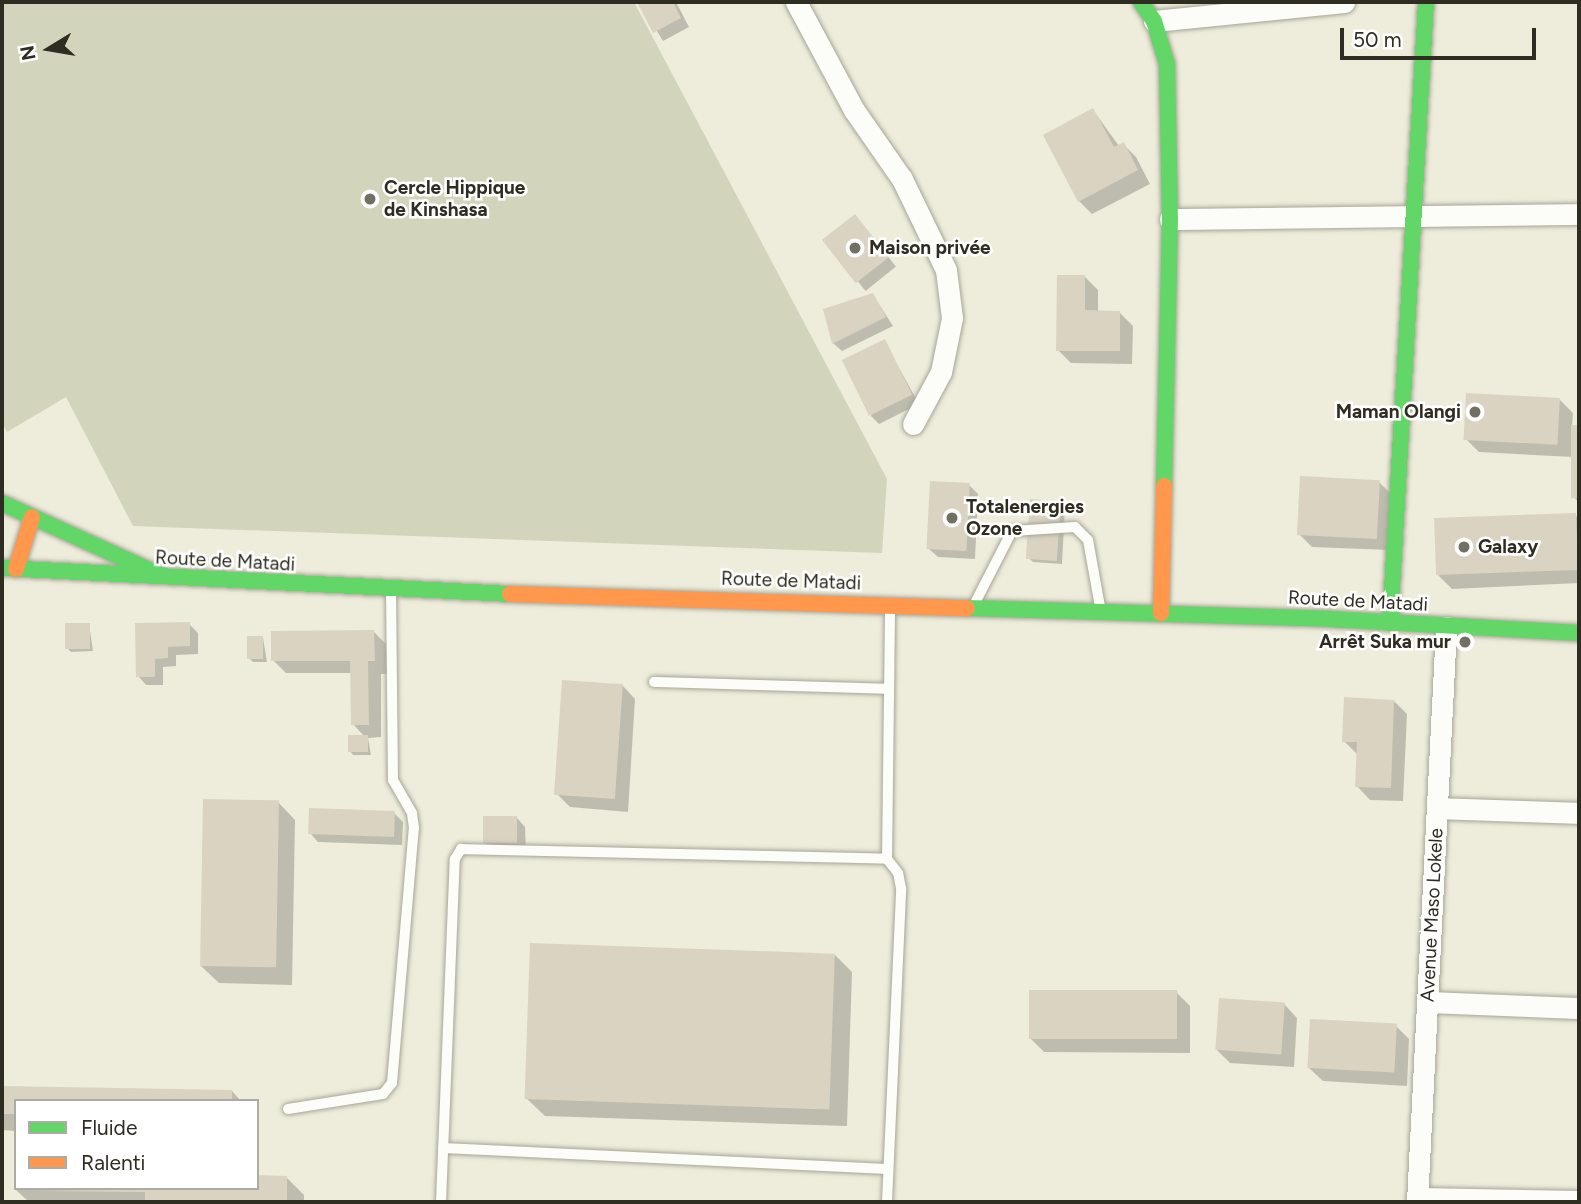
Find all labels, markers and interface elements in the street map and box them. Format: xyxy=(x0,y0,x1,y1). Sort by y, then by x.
north arrow xyxy=(14,14,84,84)
scale bar xyxy=(1343,14,1539,58)
text: 50 m xyxy=(1353,27,1402,52)
text: N xyxy=(15,44,41,63)
place label: Cercle Hippique de Kinshasa xyxy=(384,177,525,221)
marker: Cercle Hippique de Kinshasa xyxy=(362,191,378,207)
place label: Maison privée xyxy=(869,237,991,259)
marker: Maison privée xyxy=(847,240,863,256)
place label: Maman Olangi xyxy=(1336,401,1461,423)
marker: Maman Olangi xyxy=(1467,404,1483,420)
place label: Totalenergies Ozone xyxy=(966,496,1084,540)
marker: Totalenergies Ozone xyxy=(944,510,960,526)
place label: Galaxy xyxy=(1478,536,1538,558)
marker: Galaxy xyxy=(1456,539,1472,555)
street label: Route de Matadi xyxy=(154,546,296,576)
street label: Route de Matadi xyxy=(721,567,861,595)
street label: Route de Matadi xyxy=(1287,586,1429,616)
place label: Arrêt Suka mur xyxy=(1319,631,1451,653)
marker: Arrêt Suka mur xyxy=(1457,634,1473,650)
street label: Avenue Maso Lokele xyxy=(1416,827,1448,1003)
legend xyxy=(14,1099,259,1190)
text: Fluide xyxy=(81,1115,137,1140)
text: Ralenti xyxy=(81,1150,145,1175)

